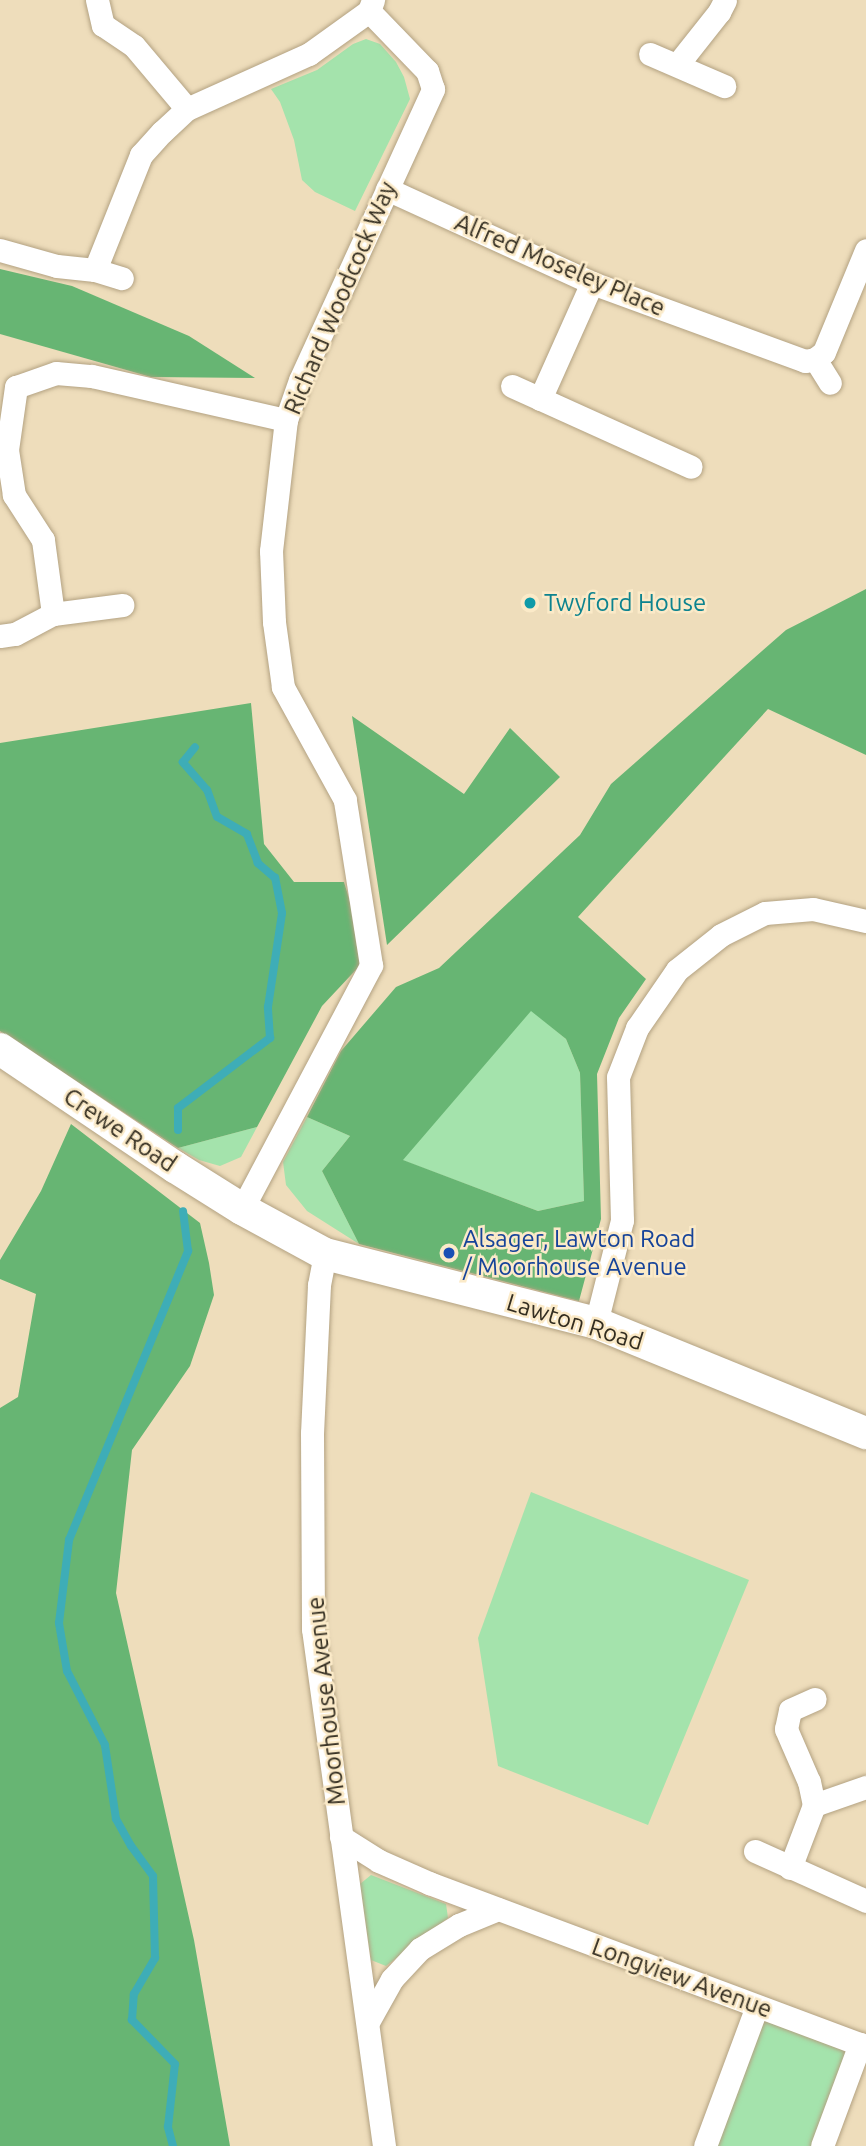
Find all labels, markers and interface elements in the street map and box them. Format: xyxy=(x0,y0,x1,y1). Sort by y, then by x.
street label: Richard Woodcock Way xyxy=(278,177,402,419)
street label: Alfred Moseley Place xyxy=(451,208,669,322)
place label: Twyford House xyxy=(544,589,706,617)
marker: Twyford House xyxy=(522,595,538,611)
street label: Crewe Road xyxy=(58,1082,182,1178)
place label: Alsager, Lawton Road / Moorhouse Avenue xyxy=(463,1225,695,1281)
marker: Alsager, Lawton Road / Moorhouse Avenue xyxy=(441,1245,457,1261)
street label: Lawton Road xyxy=(503,1288,647,1356)
street label: Moorhouse Avenue xyxy=(301,1595,351,1807)
street label: Longview Avenue xyxy=(588,1932,776,2024)

